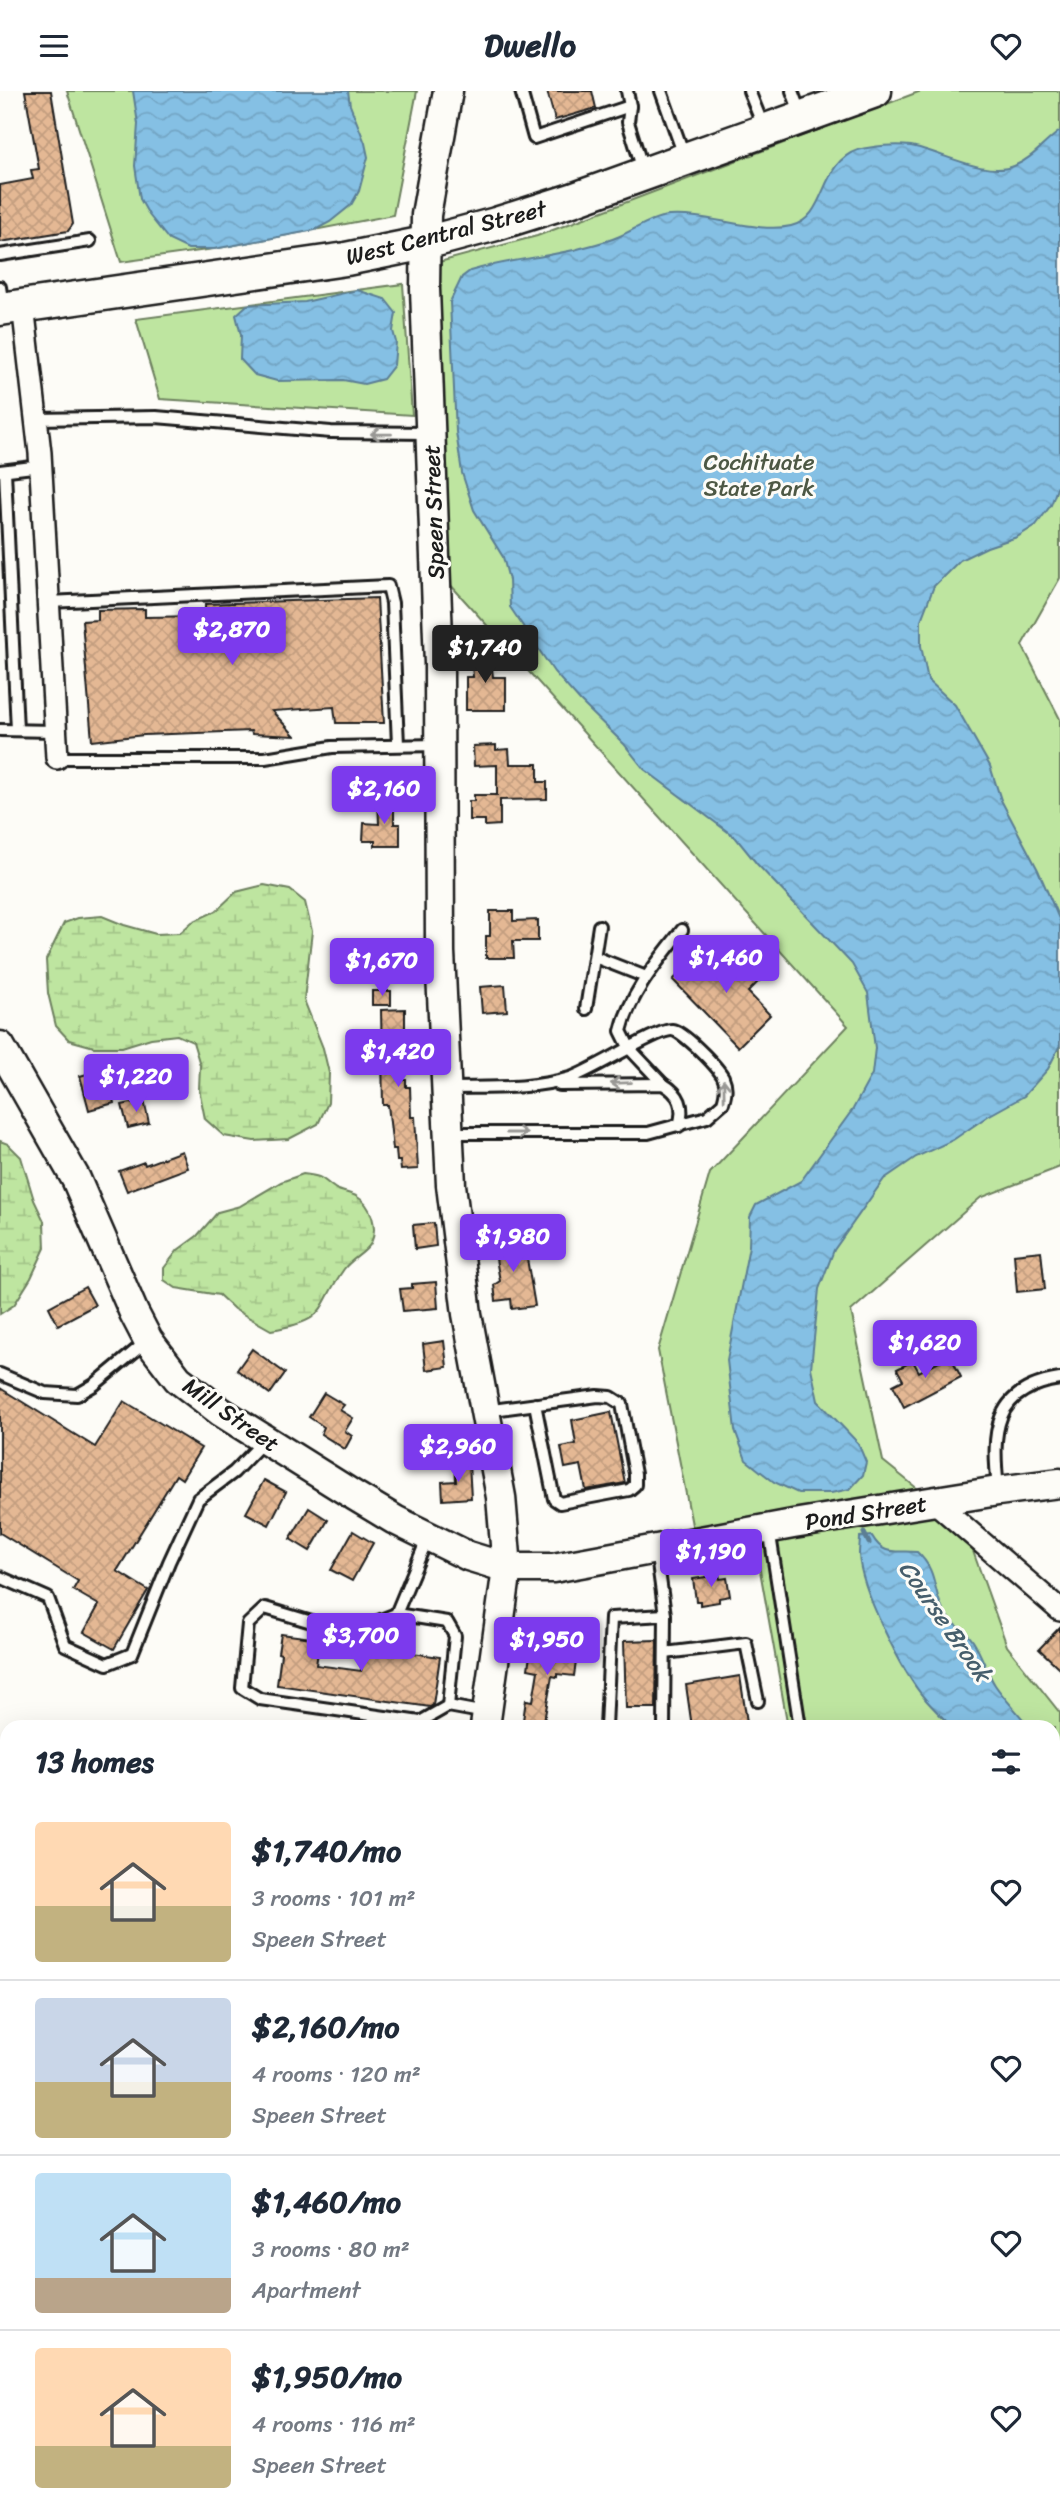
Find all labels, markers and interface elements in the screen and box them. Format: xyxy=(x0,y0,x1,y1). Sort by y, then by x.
text: Dwello xyxy=(484,17,576,74)
icon: menu xyxy=(35,27,73,65)
icon: heart xyxy=(987,27,1025,65)
street label: West Central Street xyxy=(341,188,552,278)
one-way arrow xyxy=(370,427,393,441)
park label: Cochituate State Park xyxy=(704,442,815,509)
street label: Speen Street xyxy=(411,444,457,580)
pin: $2,870 xyxy=(175,607,289,667)
text: $2,870 xyxy=(194,609,270,650)
pin: $1,740 xyxy=(428,625,542,685)
text: $1,740 xyxy=(448,627,522,668)
pin: $2,160 xyxy=(327,767,441,826)
text: $2,160 xyxy=(348,768,420,809)
pin: $1,460 xyxy=(669,935,783,995)
text: $1,460 xyxy=(689,937,763,978)
pin: $1,670 xyxy=(325,939,439,998)
text: $1,670 xyxy=(346,940,418,981)
pin: $1,420 xyxy=(341,1030,455,1089)
text: $1,420 xyxy=(361,1031,435,1072)
pin: $1,220 xyxy=(79,1055,193,1114)
text: $1,220 xyxy=(100,1056,172,1097)
one-way arrow xyxy=(610,1077,633,1090)
one-way arrow xyxy=(717,1079,730,1102)
one-way arrow xyxy=(505,1126,528,1140)
pin: $1,980 xyxy=(456,1215,570,1274)
text: $1,980 xyxy=(476,1216,550,1257)
pin: $1,620 xyxy=(868,1321,982,1380)
text: $1,620 xyxy=(889,1322,961,1363)
street label: Mill Street xyxy=(174,1366,288,1464)
pin: $2,960 xyxy=(401,1425,515,1484)
text: $2,960 xyxy=(420,1426,496,1467)
street label: Pond Street xyxy=(802,1483,930,1543)
pin: $1,190 xyxy=(654,1529,768,1589)
text: $1,190 xyxy=(676,1531,746,1572)
water label: Course Brook xyxy=(887,1551,1004,1693)
pin: $3,700 xyxy=(304,1613,418,1673)
text: $3,700 xyxy=(323,1615,399,1656)
pin: $1,950 xyxy=(490,1617,604,1677)
text: $1,950 xyxy=(510,1619,584,1660)
text: 13 homes xyxy=(35,1735,154,1789)
icon: filters xyxy=(987,1743,1025,1781)
text: $1,740/mo xyxy=(252,1824,401,1878)
icon: home xyxy=(91,1850,175,1934)
icon: heart xyxy=(987,1873,1025,1911)
text: 3 rooms · 101 m² xyxy=(252,1878,416,1919)
text: Speen Street xyxy=(252,1919,387,1960)
text: $2,160/mo xyxy=(252,2000,400,2054)
icon: home xyxy=(91,2026,175,2110)
icon: heart xyxy=(987,2049,1025,2087)
text: 4 rooms · 120 m² xyxy=(252,2054,421,2095)
text: Speen Street xyxy=(252,2095,387,2136)
text: $1,460/mo xyxy=(252,2175,401,2229)
icon: home xyxy=(91,2201,175,2285)
icon: heart xyxy=(987,2224,1025,2262)
text: 3 rooms · 80 m² xyxy=(252,2229,410,2270)
text: Apartment xyxy=(252,2270,361,2311)
text: $1,950/mo xyxy=(252,2350,402,2404)
icon: home xyxy=(91,2376,175,2460)
icon: heart xyxy=(987,2399,1025,2437)
text: 4 rooms · 116 m² xyxy=(252,2404,416,2445)
text: Speen Street xyxy=(252,2445,387,2486)

